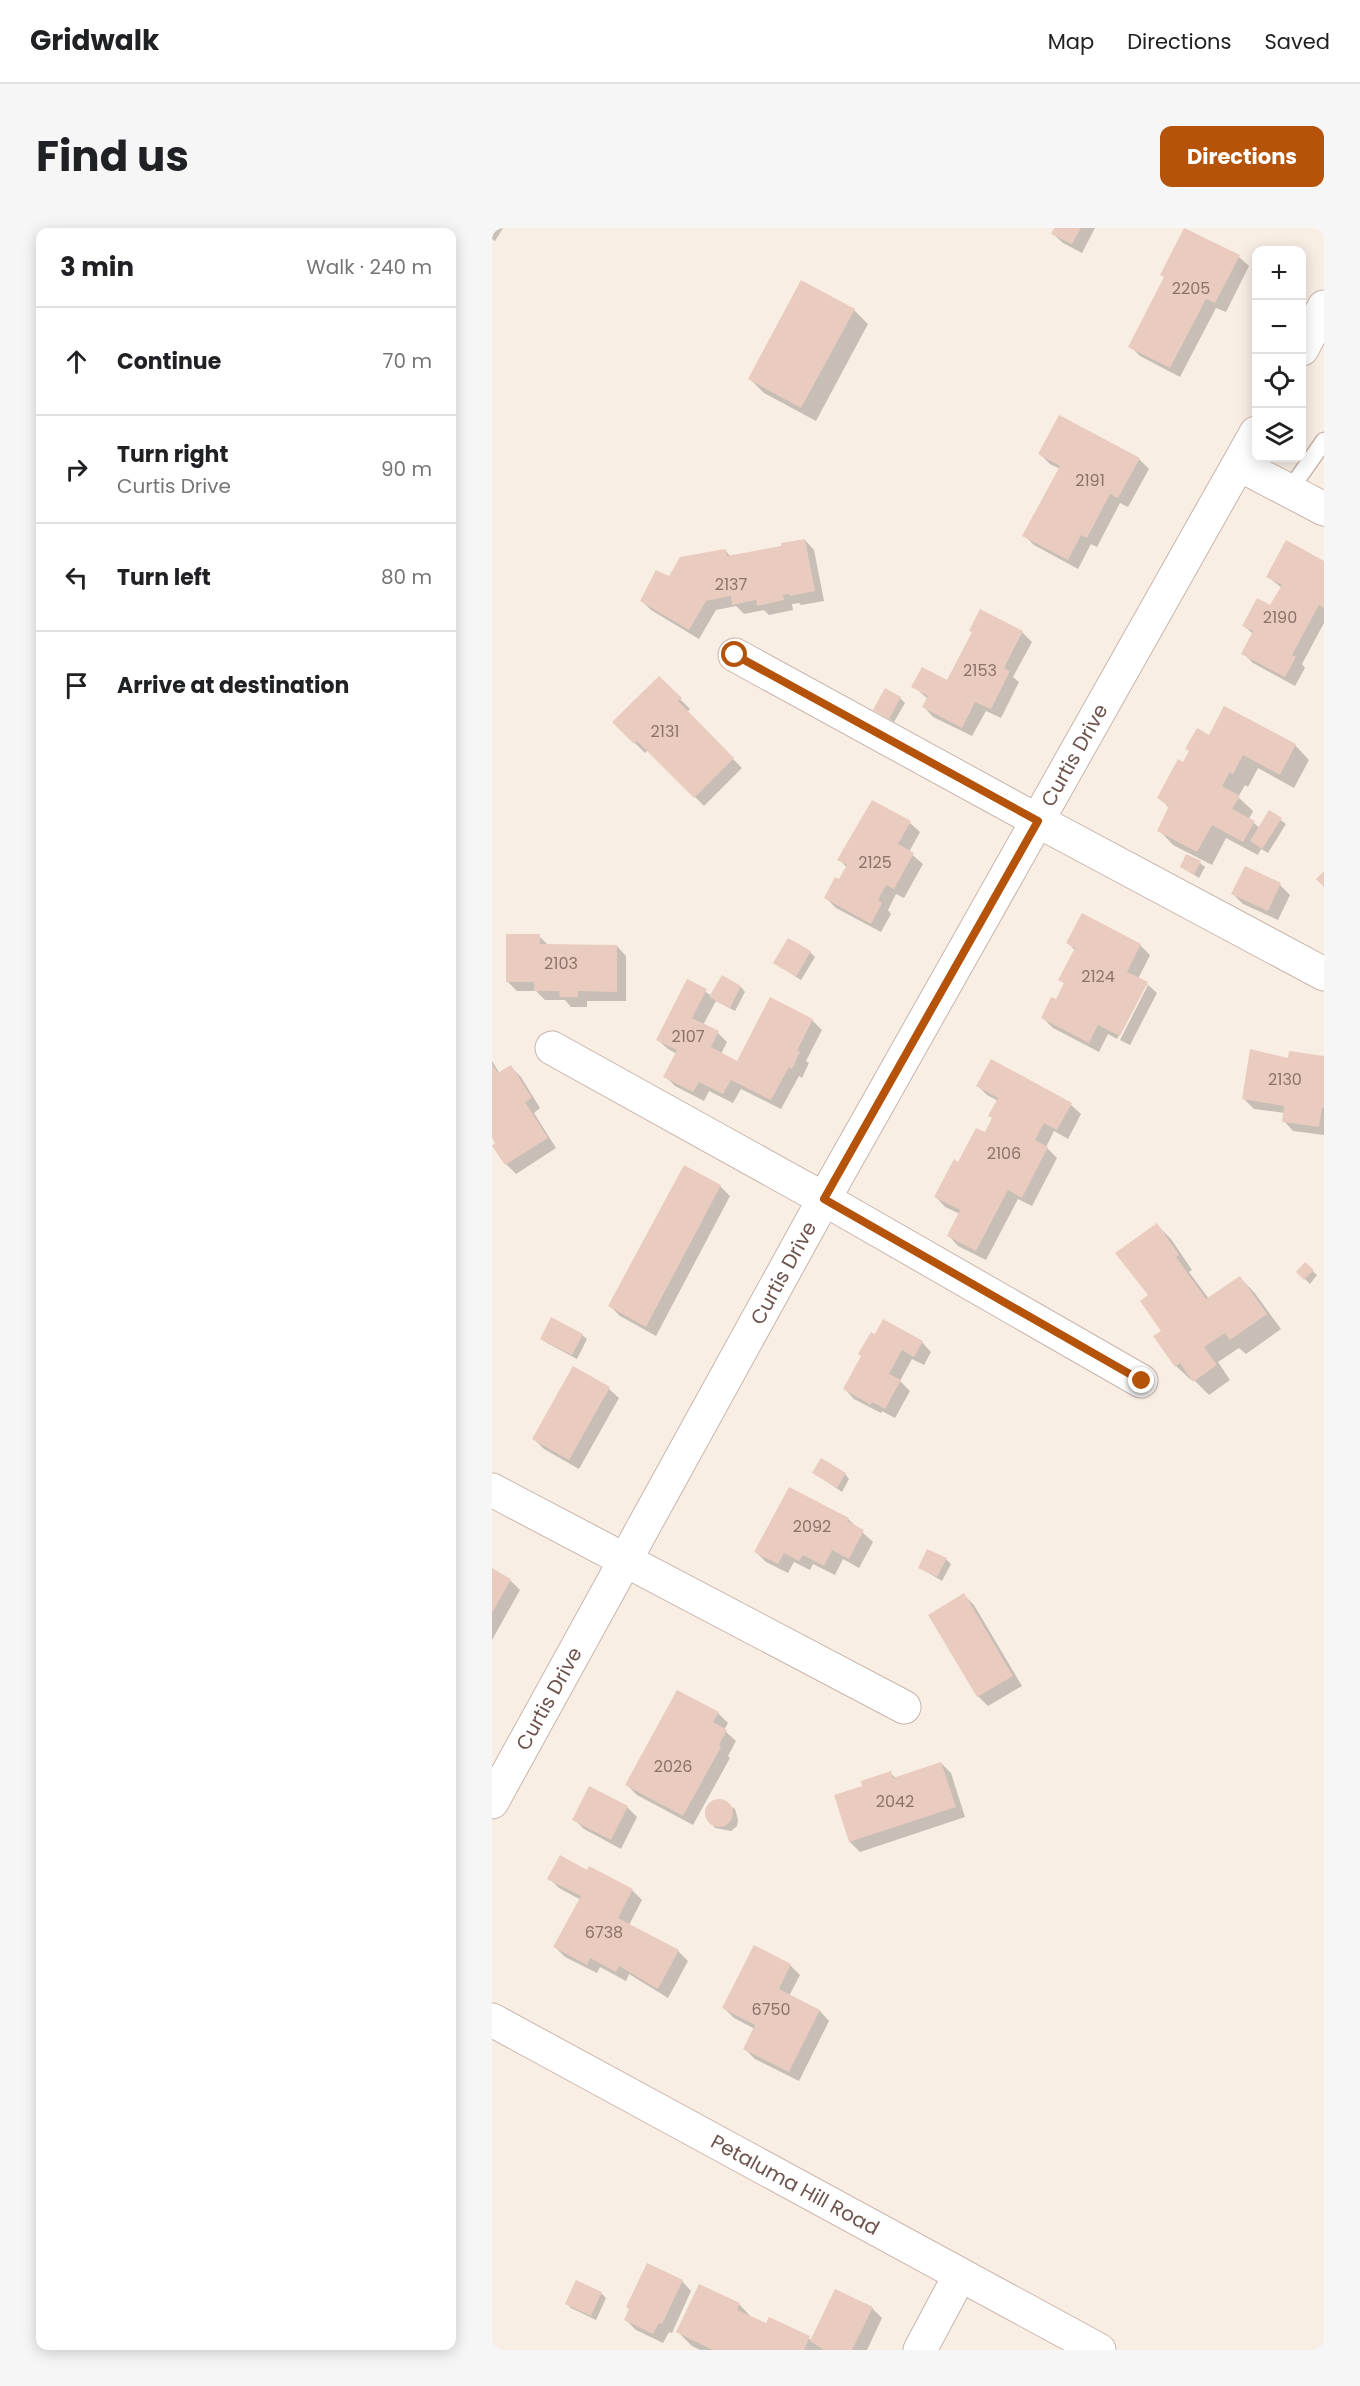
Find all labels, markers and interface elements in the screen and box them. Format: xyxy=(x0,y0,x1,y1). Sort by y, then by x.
text: Gridwalk xyxy=(30,21,159,60)
text: Map xyxy=(1048,27,1094,56)
text: Directions xyxy=(1127,27,1231,56)
text: Saved xyxy=(1264,27,1330,56)
button: Directions xyxy=(1160,126,1324,187)
text: Find us xyxy=(36,127,189,186)
map controls xyxy=(1252,246,1306,462)
button: + xyxy=(1252,246,1306,300)
text: 3 min xyxy=(60,249,134,285)
text: Walk · 240 m xyxy=(306,253,432,281)
house number: 2205 xyxy=(1172,277,1210,300)
button: − xyxy=(1252,300,1306,354)
icon: ahead xyxy=(60,345,93,378)
text: Continue xyxy=(117,346,221,377)
text: 70 m xyxy=(383,347,432,375)
button: locate xyxy=(1252,354,1306,408)
button: layers xyxy=(1252,408,1306,462)
text: Turn right xyxy=(117,439,228,470)
icon: right xyxy=(60,453,93,486)
text: 90 m xyxy=(381,455,432,483)
house number: 2191 xyxy=(1075,469,1105,492)
text: Curtis Drive xyxy=(117,472,231,500)
icon: left xyxy=(60,561,93,594)
text: Turn left xyxy=(117,562,211,593)
text: 80 m xyxy=(381,563,432,591)
house number: 2137 xyxy=(715,573,748,596)
house number: 2190 xyxy=(1263,606,1297,629)
route start xyxy=(721,641,747,667)
house number: 2153 xyxy=(963,659,997,682)
icon: arrive xyxy=(60,669,93,702)
text: Arrive at destination xyxy=(117,670,349,701)
street label: Curtis Drive xyxy=(1034,699,1115,812)
house number: 2131 xyxy=(651,720,679,743)
house number: 2125 xyxy=(858,851,892,874)
house number: 2103 xyxy=(544,952,578,975)
house number: 2124 xyxy=(1081,965,1115,988)
house number: 2107 xyxy=(671,1025,705,1048)
house number: 2130 xyxy=(1268,1068,1302,1091)
house number: 2106 xyxy=(987,1142,1021,1165)
street label: Curtis Drive xyxy=(744,1216,823,1330)
route end xyxy=(1128,1367,1154,1393)
house number: 2092 xyxy=(793,1515,831,1538)
street label: Curtis Drive xyxy=(509,1642,589,1755)
house number: 2026 xyxy=(654,1755,692,1778)
house number: 2042 xyxy=(876,1790,914,1813)
house number: 6738 xyxy=(585,1921,623,1944)
house number: 6750 xyxy=(752,1998,791,2021)
street label: Petaluma Hill Road xyxy=(706,2128,884,2242)

